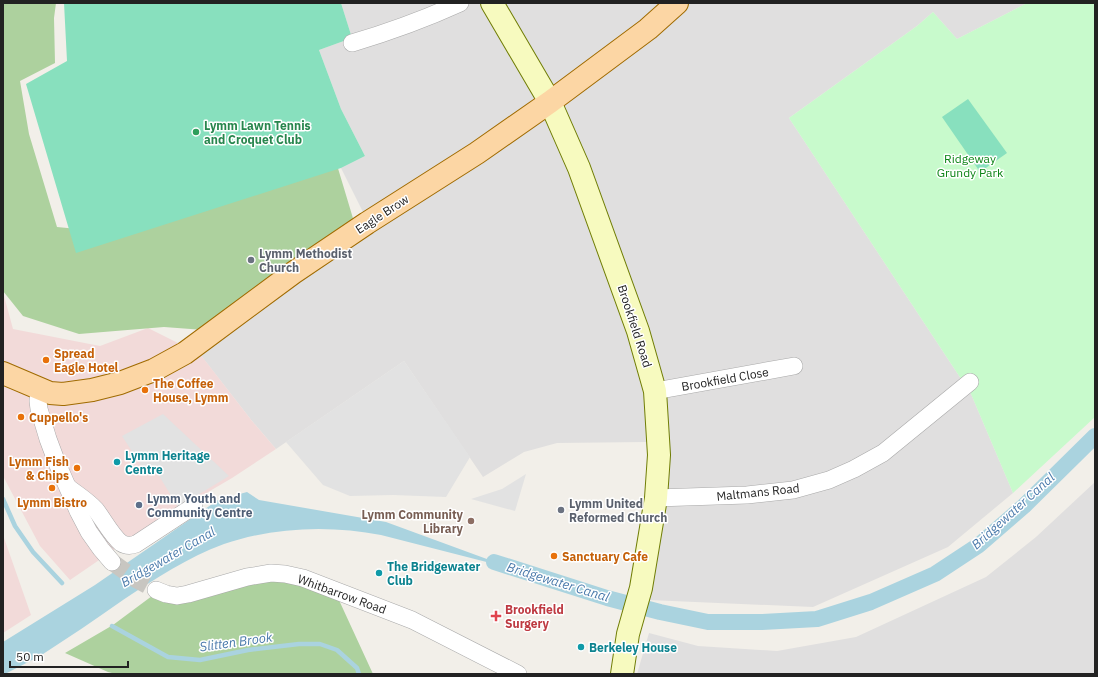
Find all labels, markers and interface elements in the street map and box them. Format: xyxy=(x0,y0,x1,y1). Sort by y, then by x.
place label: Lymm Lawn Tennis and Croquet Club xyxy=(204,118,311,147)
marker: Lymm Lawn Tennis and Croquet Club xyxy=(191,127,201,137)
park label: Ridgeway Grundy Park xyxy=(937,151,1004,180)
street label: Eagle Brow xyxy=(353,191,411,237)
place label: Lymm Methodist Church xyxy=(259,246,352,275)
marker: Lymm Methodist Church xyxy=(246,255,256,265)
street label: Brookfield Road xyxy=(615,283,655,369)
place label: Spread Eagle Hotel xyxy=(54,346,119,375)
marker: Spread Eagle Hotel xyxy=(41,355,51,365)
street label: Brookfield Close xyxy=(680,364,770,394)
place label: The Coffee House, Lymm xyxy=(153,376,229,405)
marker: The Coffee House, Lymm xyxy=(140,385,150,395)
place label: Cuppello's xyxy=(29,410,88,425)
marker: Cuppello's xyxy=(16,412,26,422)
place label: Lymm Heritage Centre xyxy=(125,448,210,477)
place label: Lymm Fish & Chips xyxy=(9,454,69,483)
marker: Lymm Heritage Centre xyxy=(112,457,122,467)
marker: Lymm Fish & Chips xyxy=(72,463,82,473)
water label: Bridgewater Canal xyxy=(968,469,1059,553)
street label: Maltmans Road xyxy=(716,480,800,504)
marker: Lymm Bistro xyxy=(47,483,57,493)
place label: Lymm Youth and Community Centre xyxy=(147,491,253,520)
place label: Lymm Bistro xyxy=(17,495,87,510)
place label: Lymm United Reformed Church xyxy=(569,496,667,525)
marker: Lymm Youth and Community Centre xyxy=(134,500,144,510)
marker: Lymm United Reformed Church xyxy=(556,505,566,515)
place label: Lymm Community Library xyxy=(362,507,464,536)
marker: Lymm Community Library xyxy=(466,516,476,526)
water label: Bridgewater Canal xyxy=(118,523,219,591)
place label: Sanctuary Cafe xyxy=(562,549,648,564)
marker: Sanctuary Cafe xyxy=(549,551,559,561)
water label: Bridgewater Canal xyxy=(505,558,612,606)
place label: The Bridgewater Club xyxy=(387,559,481,588)
marker: The Bridgewater Club xyxy=(374,568,384,578)
street label: Whitbarrow Road xyxy=(296,571,388,617)
place label: Brookfield Surgery xyxy=(505,602,564,631)
marker: Brookfield Surgery xyxy=(490,610,502,622)
water label: Slitten Brook xyxy=(198,628,274,656)
place label: Berkeley House xyxy=(589,640,677,655)
marker: Berkeley House xyxy=(576,642,586,652)
scale bar xyxy=(10,643,128,669)
text: 50 m xyxy=(16,649,44,664)

